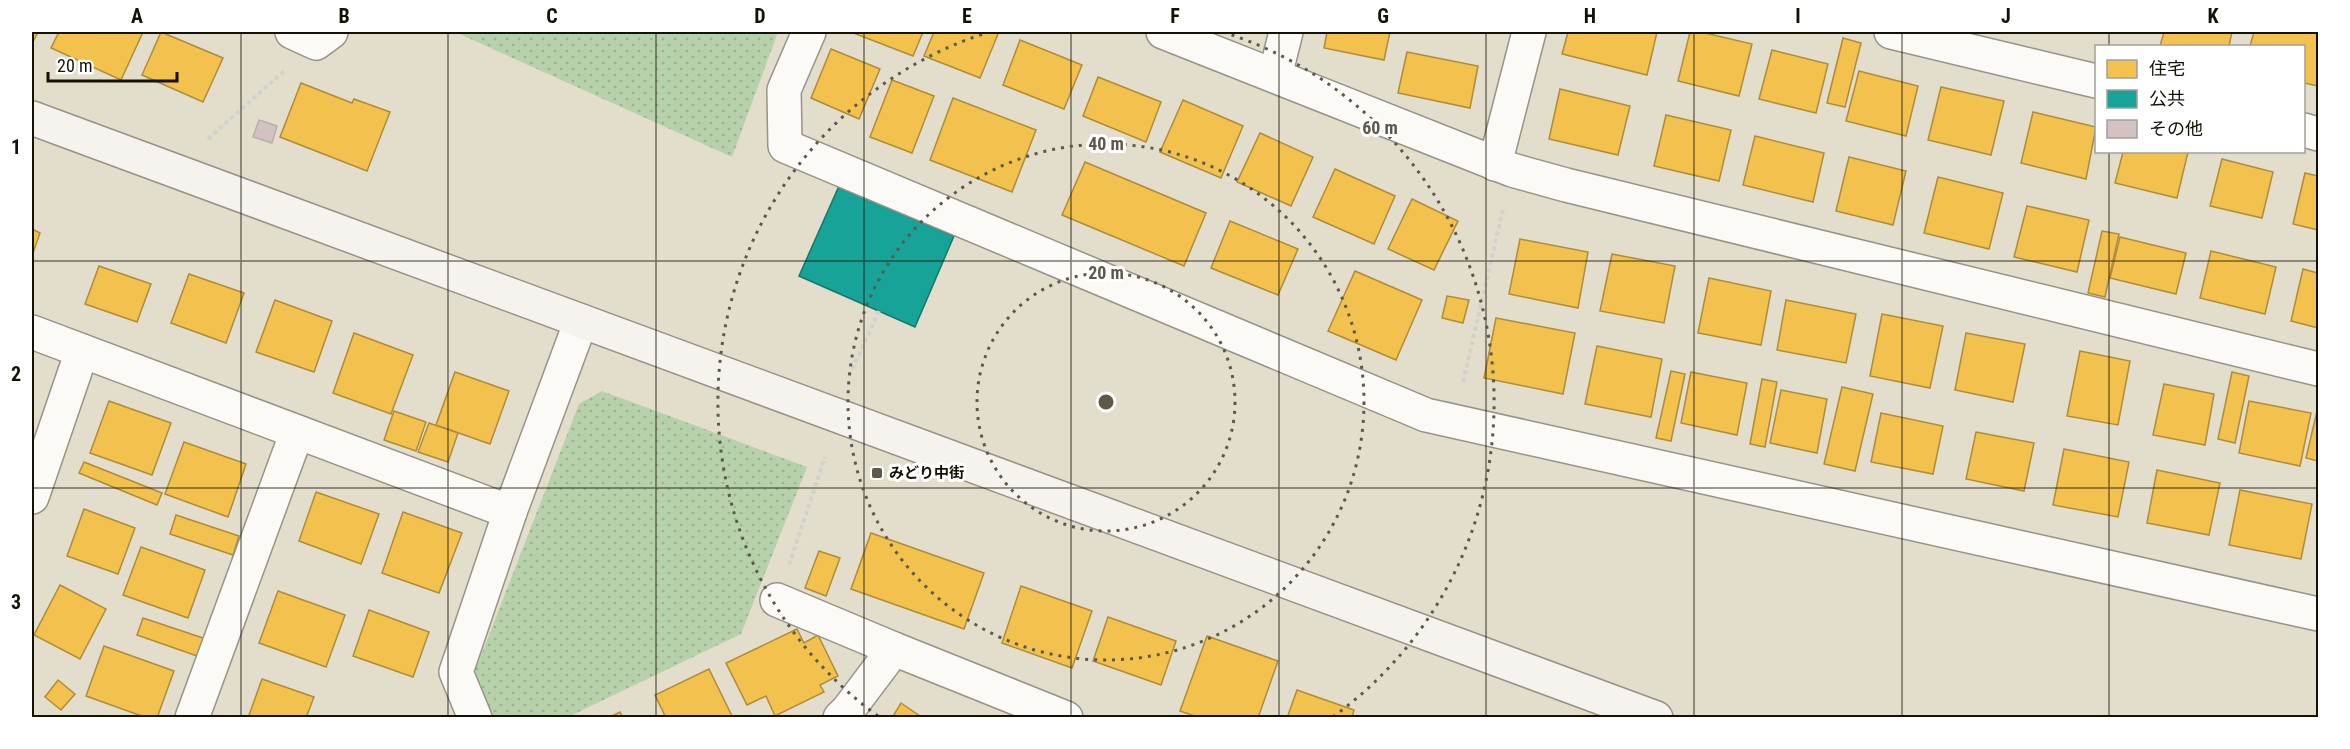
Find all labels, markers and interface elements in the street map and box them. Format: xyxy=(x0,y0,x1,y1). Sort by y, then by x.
text: A xyxy=(131,4,143,28)
text: B xyxy=(338,4,350,28)
text: C xyxy=(546,4,558,28)
text: D xyxy=(754,4,766,28)
text: E xyxy=(962,4,972,28)
text: F xyxy=(1170,4,1180,28)
text: G xyxy=(1377,4,1389,28)
text: H xyxy=(1584,4,1596,28)
text: I xyxy=(1795,4,1801,28)
text: J xyxy=(2001,4,2011,28)
text: K xyxy=(2207,4,2219,28)
scale bar xyxy=(48,45,177,83)
legend xyxy=(2095,45,2305,153)
text: 20 m xyxy=(57,55,92,76)
text: 住宅 xyxy=(2149,58,2185,79)
text: 公共 xyxy=(2149,88,2185,109)
text: 60 m xyxy=(1362,117,1398,138)
text: その他 xyxy=(2149,118,2203,139)
text: 40 m xyxy=(1088,133,1124,154)
text: 1 xyxy=(11,135,21,159)
text: 20 m xyxy=(1088,262,1124,283)
text: 2 xyxy=(11,362,21,386)
centre of rings xyxy=(1096,392,1116,412)
place label: みどり中街 xyxy=(889,464,964,482)
marker: みどり中街 xyxy=(870,466,884,480)
text: 3 xyxy=(11,590,21,614)

